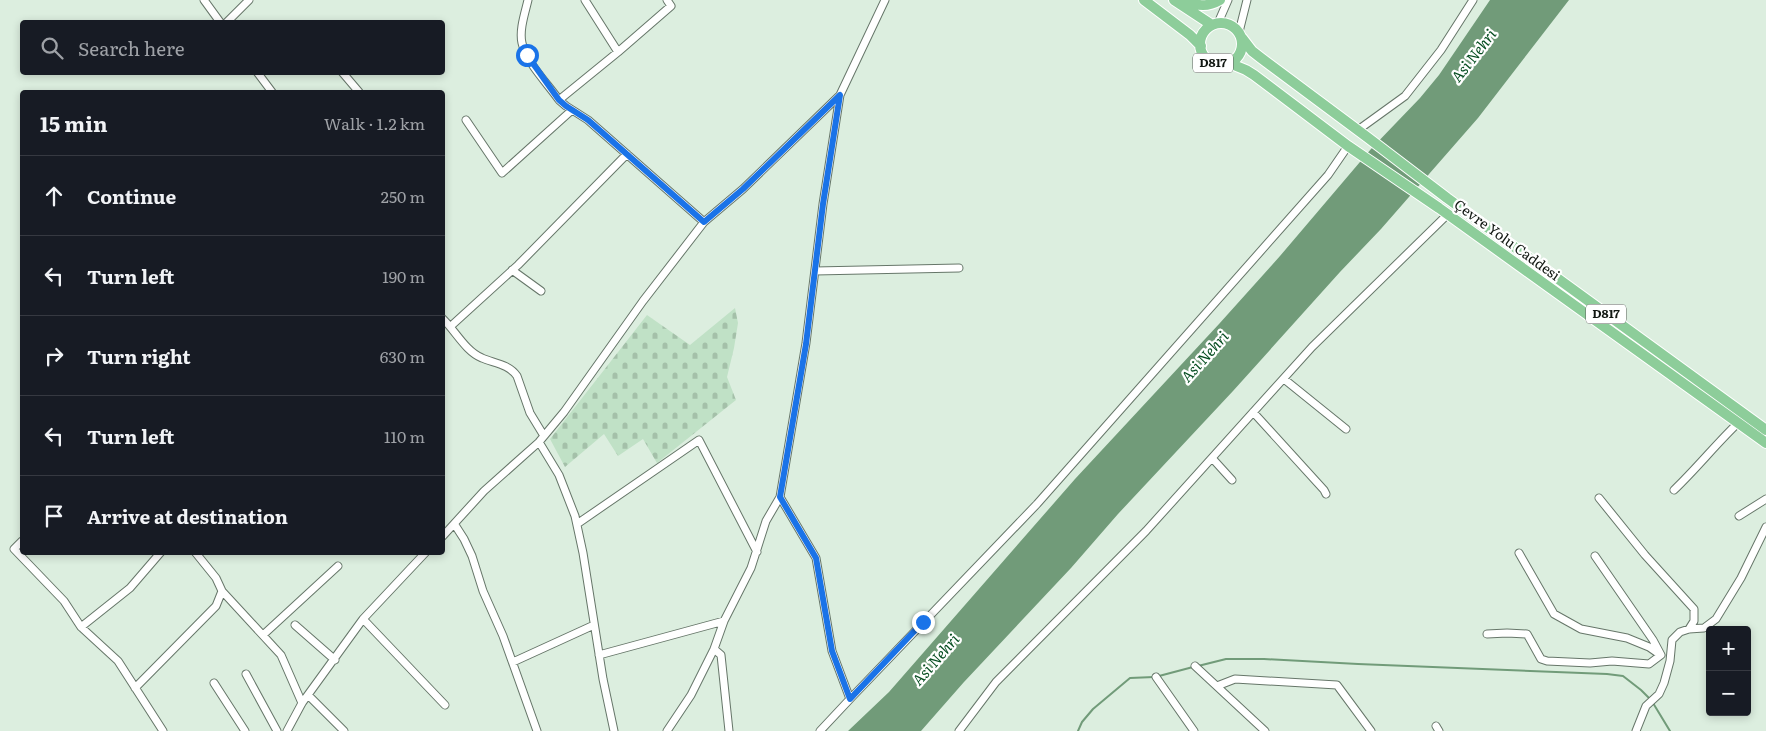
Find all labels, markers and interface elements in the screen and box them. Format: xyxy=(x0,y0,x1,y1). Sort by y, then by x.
search box xyxy=(20,20,445,75)
water label: Asi Nehri xyxy=(1445,23,1501,87)
icon: search xyxy=(38,34,66,62)
text: Search here xyxy=(78,34,185,62)
route start xyxy=(516,44,539,67)
road number: D817 xyxy=(1193,54,1233,72)
text: 15 min xyxy=(40,107,108,138)
text: Walk · 1.2 km xyxy=(324,111,425,135)
icon: ahead xyxy=(40,182,68,210)
text: Continue xyxy=(87,182,176,210)
text: 250 m xyxy=(381,184,425,208)
street label: Çevre Yolu Caddesi xyxy=(1451,194,1565,285)
icon: left xyxy=(40,262,68,290)
text: Turn left xyxy=(87,262,174,290)
text: 190 m xyxy=(382,264,425,288)
road number: D817 xyxy=(1586,304,1626,324)
water label: Asi Nehri xyxy=(1174,325,1234,387)
icon: right xyxy=(40,342,68,370)
text: Turn right xyxy=(87,342,191,370)
text: 630 m xyxy=(380,344,425,368)
icon: left xyxy=(40,422,68,450)
text: Turn left xyxy=(87,422,174,450)
text: 110 m xyxy=(384,424,425,448)
icon: arrive xyxy=(40,502,68,530)
text: Arrive at destination xyxy=(87,502,288,530)
route end xyxy=(912,611,935,634)
map controls xyxy=(1706,626,1751,716)
button: + xyxy=(1706,626,1751,671)
water label: Asi Nehri xyxy=(906,628,964,690)
button: − xyxy=(1706,671,1751,716)

